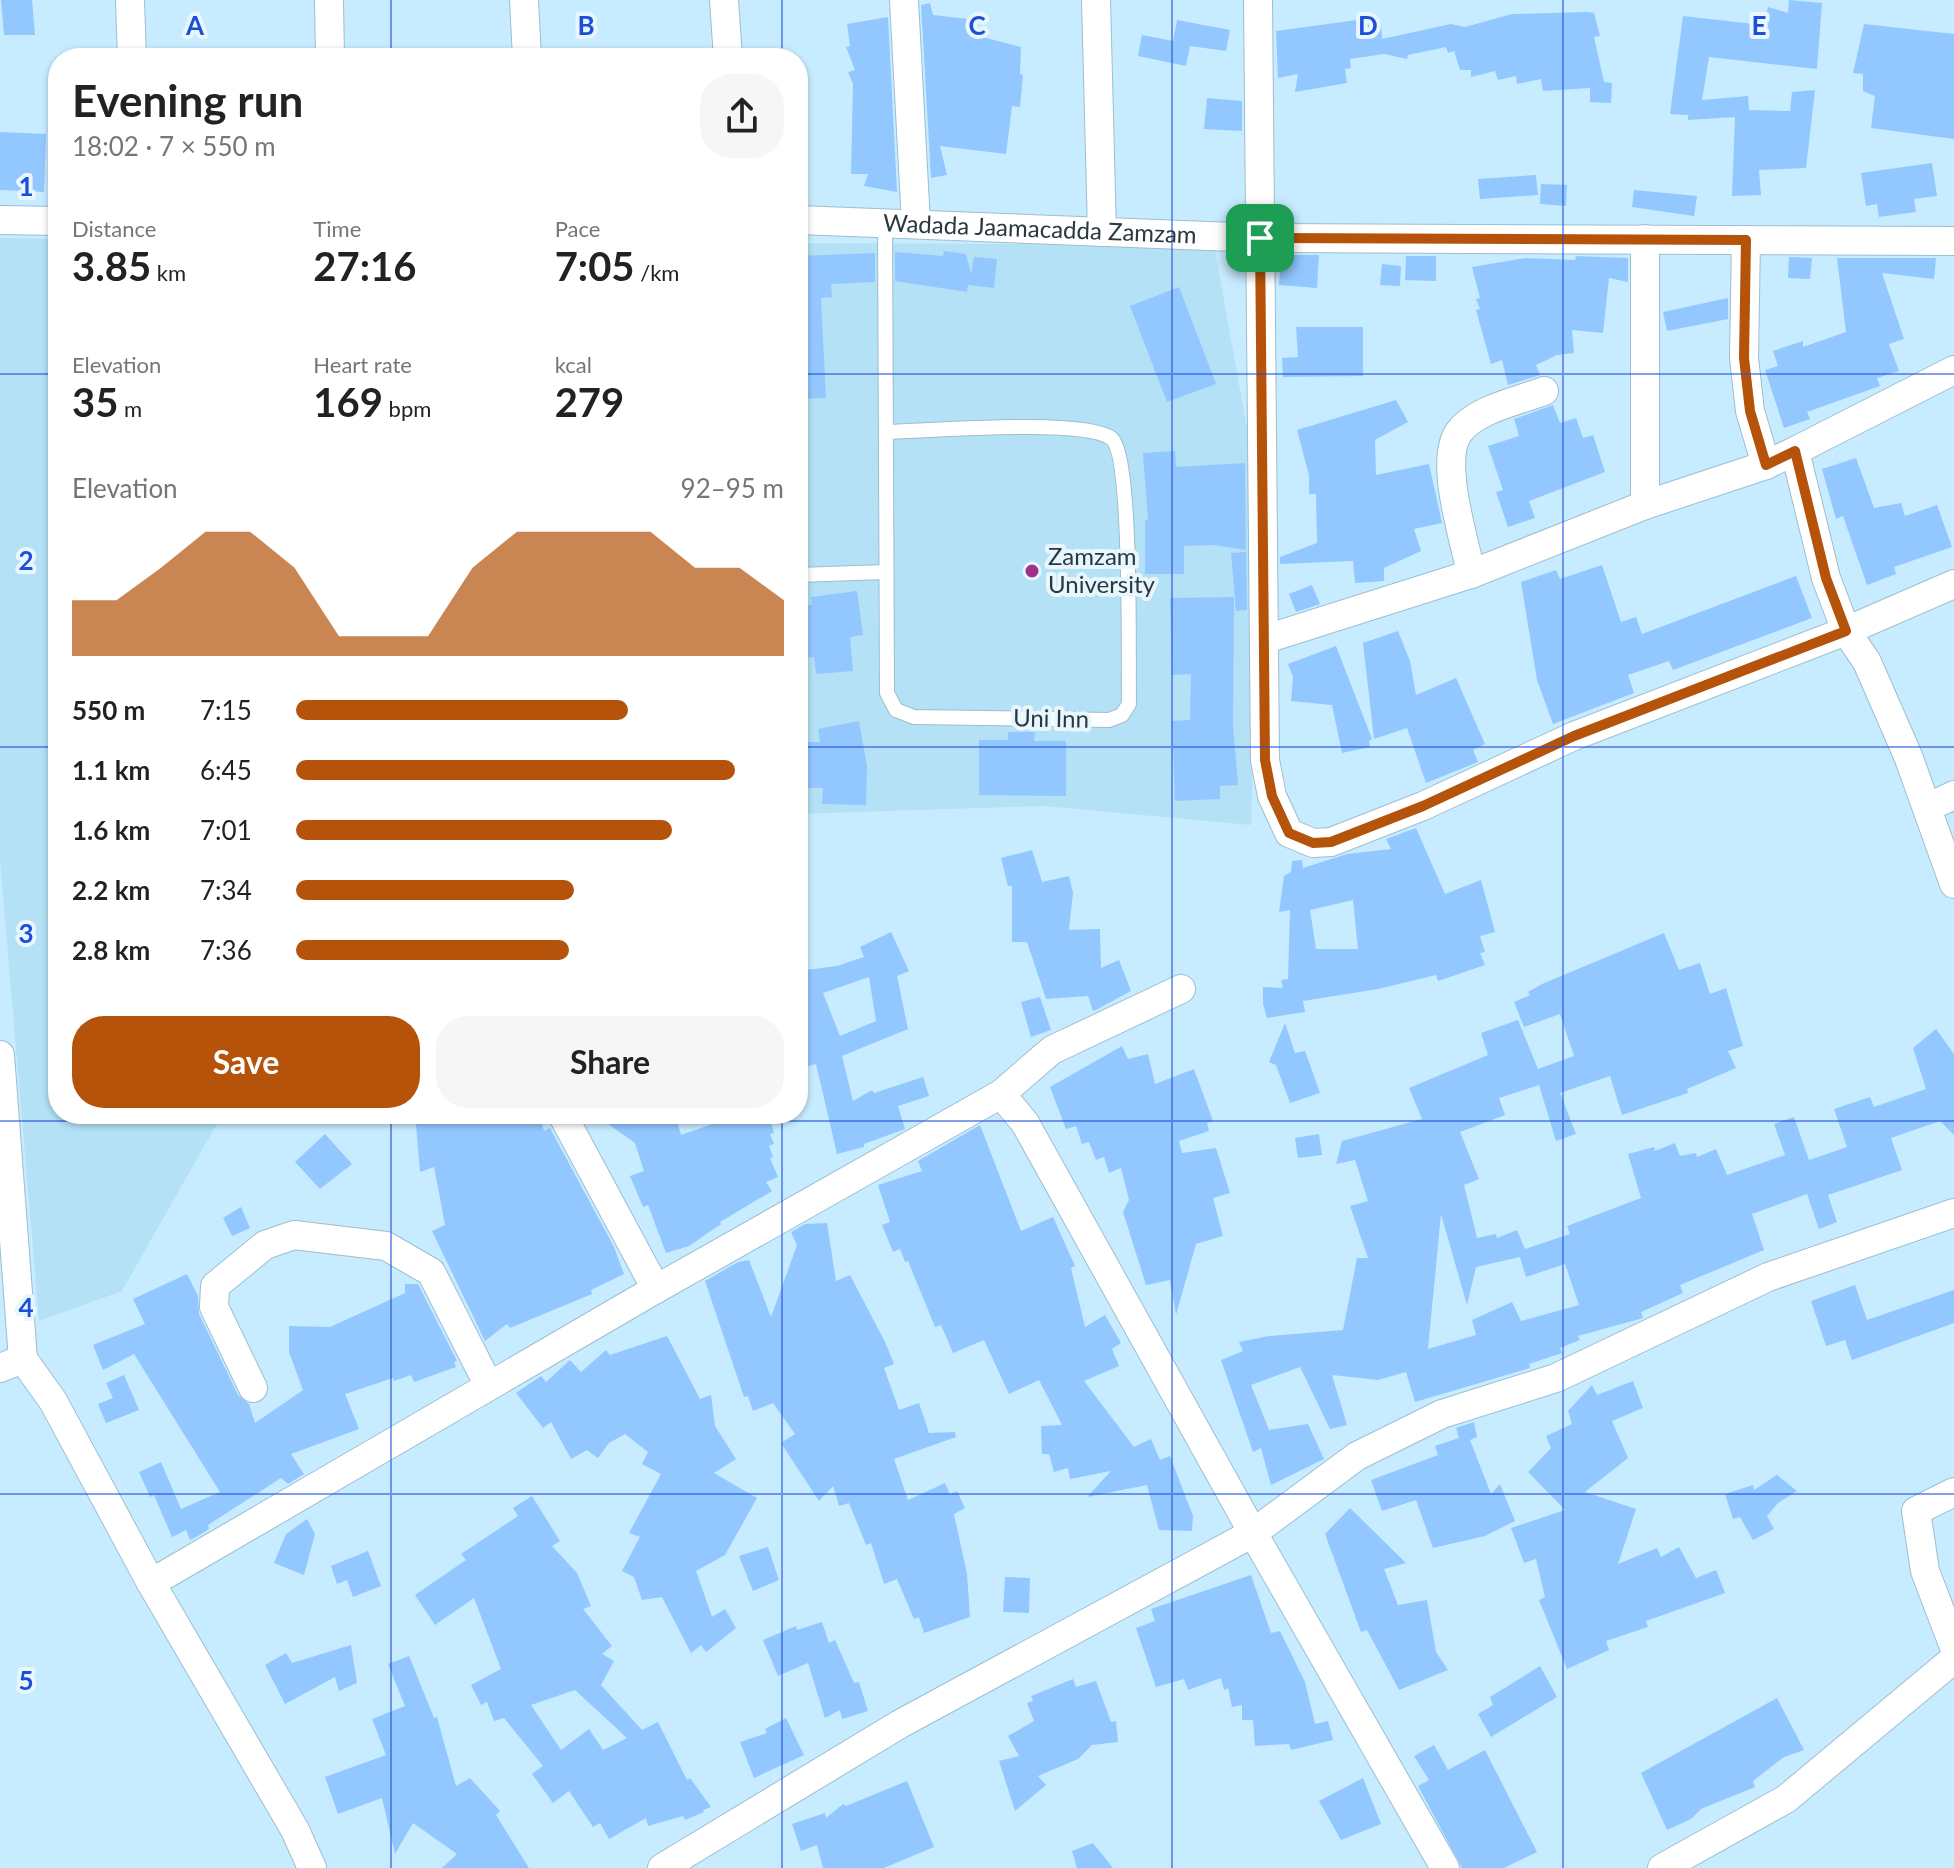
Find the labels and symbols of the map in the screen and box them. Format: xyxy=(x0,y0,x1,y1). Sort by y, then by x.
text: A xyxy=(185,9,205,41)
text: B xyxy=(577,9,595,41)
text: C xyxy=(968,9,986,41)
text: D xyxy=(1358,9,1378,41)
text: E xyxy=(1752,9,1766,41)
text: 1 xyxy=(18,170,34,202)
pin xyxy=(1226,204,1294,272)
street label: Wadada Jaamacadda Zamzam xyxy=(882,207,1197,249)
place label: Zamzam University xyxy=(1048,541,1156,598)
text: 2 xyxy=(18,544,34,576)
marker: Zamzam University xyxy=(1023,562,1041,580)
street label: Uni Inn xyxy=(1013,702,1089,733)
text: 3 xyxy=(18,917,34,949)
text: 4 xyxy=(18,1291,34,1323)
text: 5 xyxy=(18,1664,34,1696)

